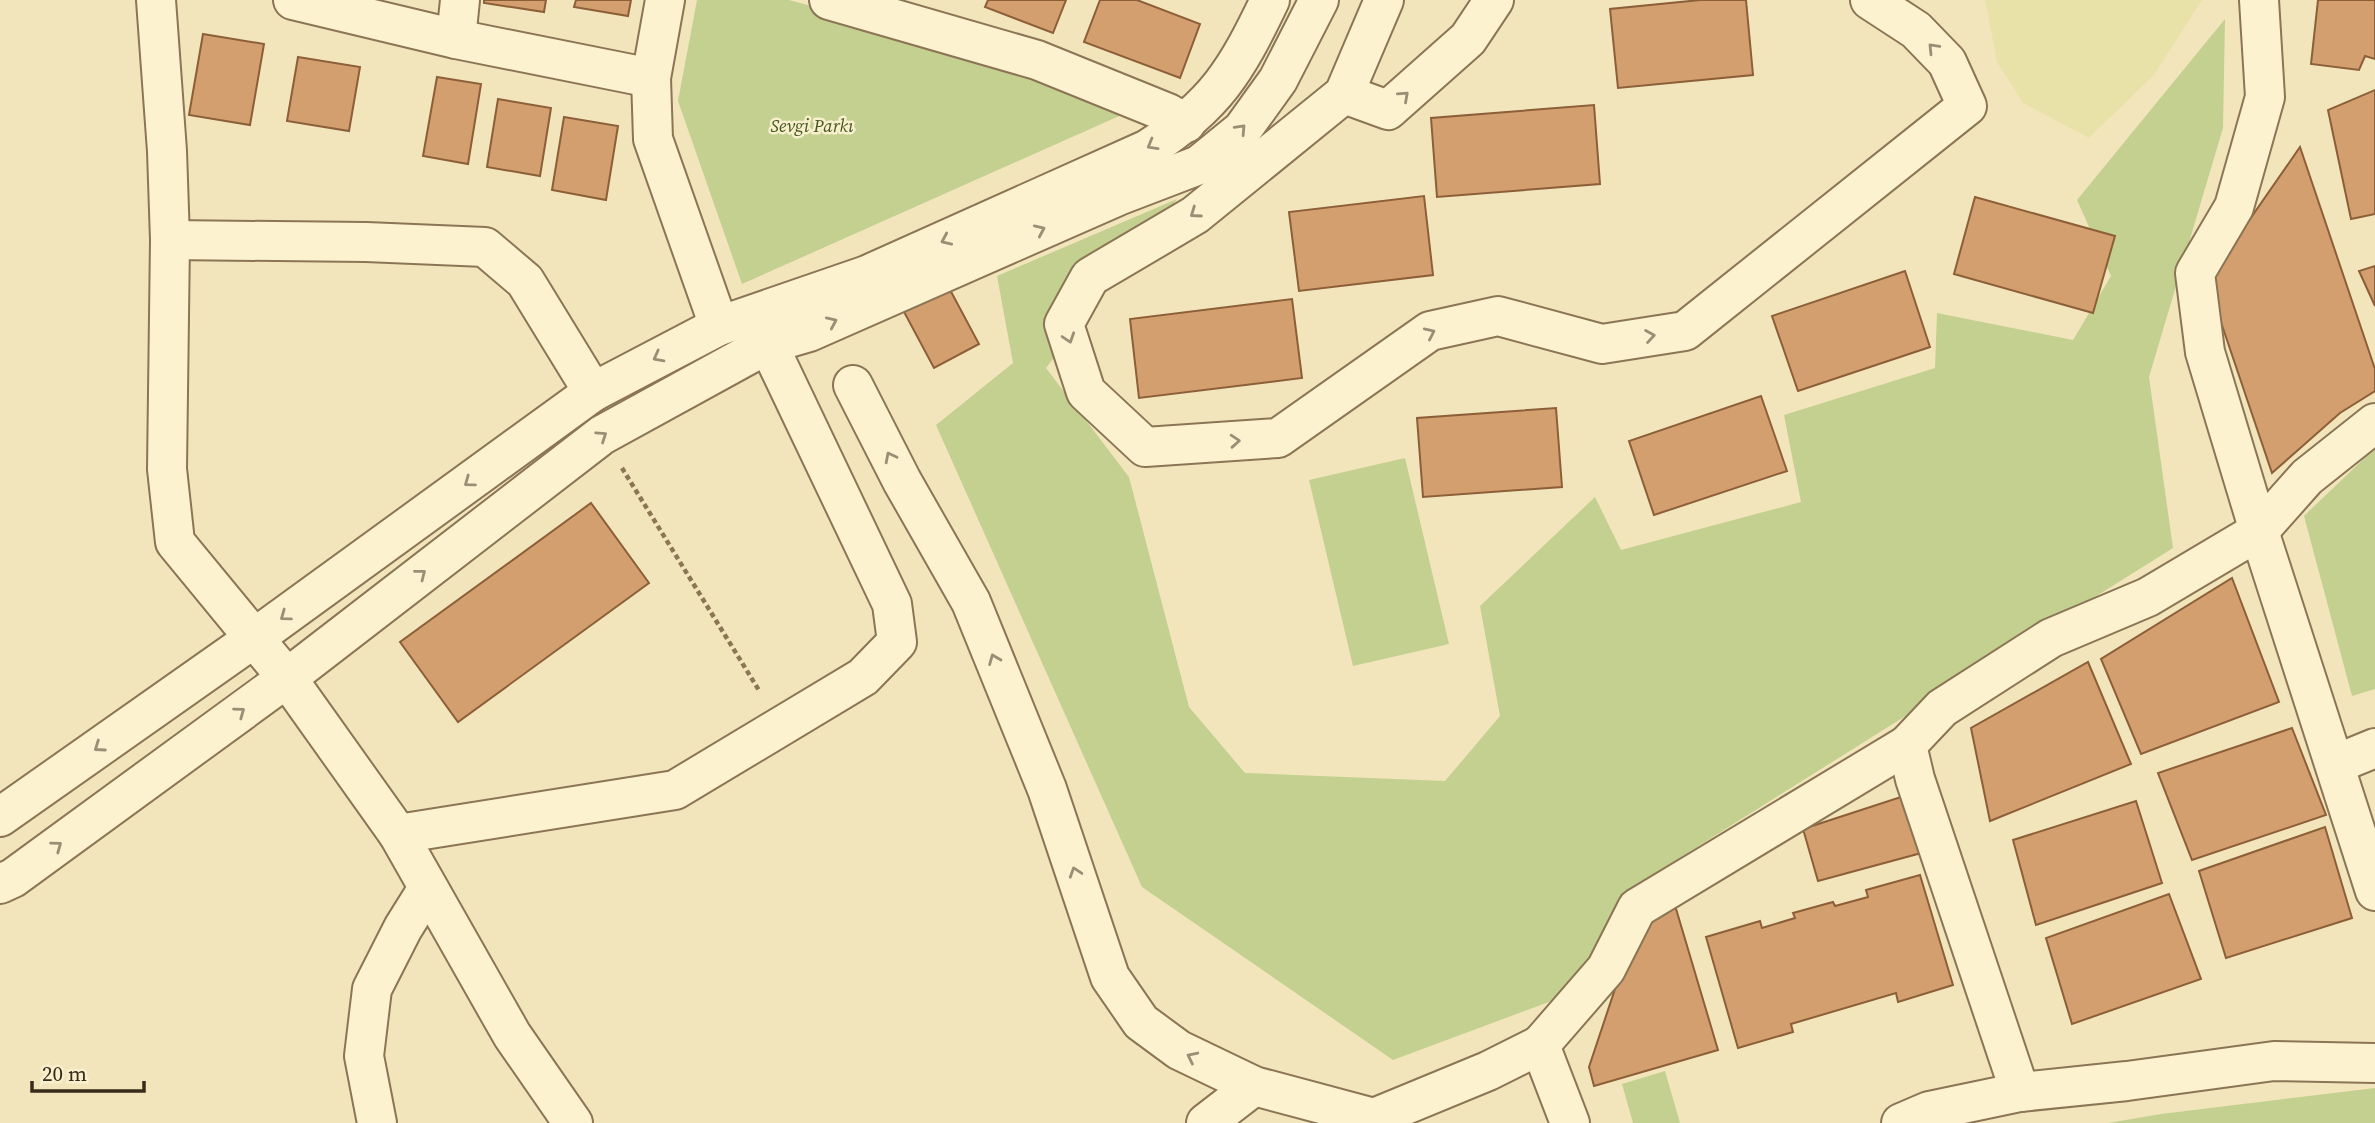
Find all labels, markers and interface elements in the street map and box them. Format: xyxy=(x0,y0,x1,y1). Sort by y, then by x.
one-way arrow xyxy=(1929,43,1941,56)
one-way arrow xyxy=(1396,92,1409,104)
park label: Sevgi Parkı xyxy=(771,113,854,138)
one-way arrow xyxy=(1233,124,1245,137)
one-way arrow xyxy=(1147,137,1160,150)
one-way arrow xyxy=(1190,205,1203,217)
one-way arrow xyxy=(1033,224,1045,238)
one-way arrow xyxy=(940,232,953,246)
one-way arrow xyxy=(825,316,837,330)
one-way arrow xyxy=(1423,327,1435,341)
one-way arrow xyxy=(1644,329,1656,344)
one-way arrow xyxy=(1061,331,1075,344)
one-way arrow xyxy=(653,349,666,362)
one-way arrow xyxy=(594,431,607,444)
one-way arrow xyxy=(1230,433,1241,448)
one-way arrow xyxy=(885,452,898,465)
one-way arrow xyxy=(464,474,477,487)
one-way arrow xyxy=(414,570,426,583)
one-way arrow xyxy=(280,608,293,620)
one-way arrow xyxy=(989,654,1003,666)
one-way arrow xyxy=(232,708,245,720)
one-way arrow xyxy=(94,739,107,751)
one-way arrow xyxy=(49,842,62,854)
one-way arrow xyxy=(1069,866,1083,878)
scale bar xyxy=(32,1050,144,1094)
one-way arrow xyxy=(1187,1051,1199,1065)
text: 20 m xyxy=(42,1059,87,1088)

